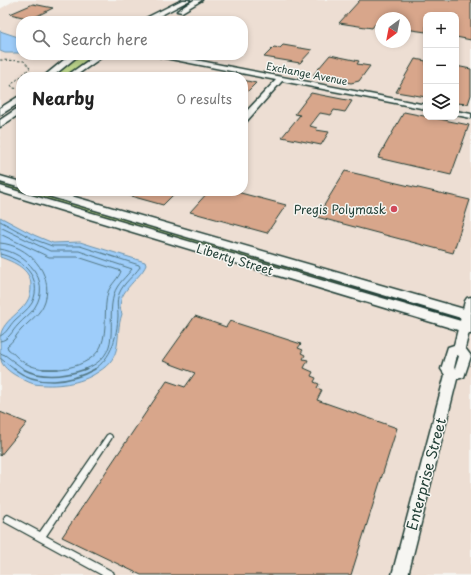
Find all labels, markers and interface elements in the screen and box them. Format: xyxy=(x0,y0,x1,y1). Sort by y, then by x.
north arrow xyxy=(375,12,411,48)
map controls xyxy=(423,12,459,120)
button: + xyxy=(423,12,459,48)
search box xyxy=(16,16,248,60)
icon: search xyxy=(30,27,52,49)
text: Search here xyxy=(62,27,148,50)
button: − xyxy=(423,48,459,84)
street label: Exchange Avenue xyxy=(265,58,349,88)
button: layers xyxy=(423,84,459,120)
text: Nearby xyxy=(32,85,94,111)
text: 0 results xyxy=(177,89,232,108)
place label: Pregis Polymask xyxy=(294,200,386,218)
marker: Pregis Polymask xyxy=(389,204,399,214)
street label: Liberty Street xyxy=(194,239,276,279)
street label: Enterprise Street xyxy=(401,415,451,533)

